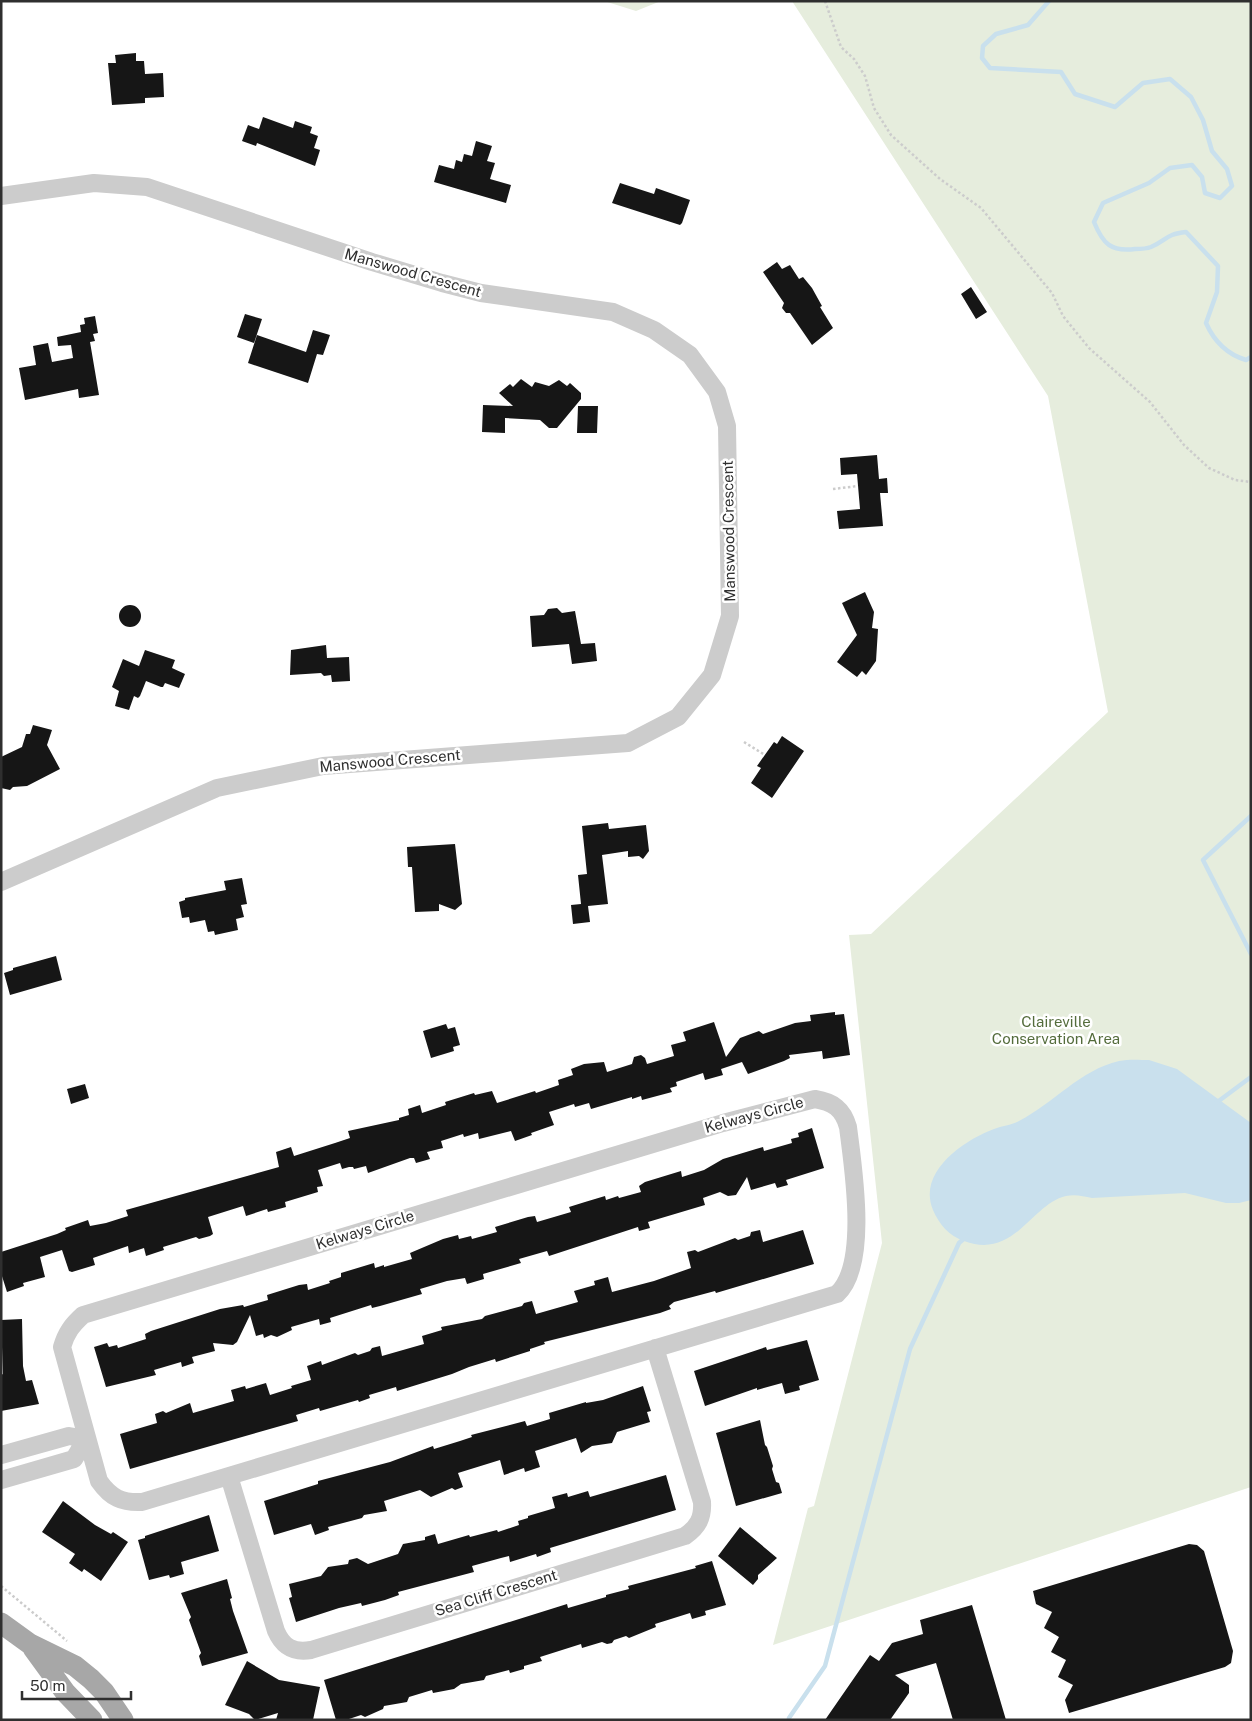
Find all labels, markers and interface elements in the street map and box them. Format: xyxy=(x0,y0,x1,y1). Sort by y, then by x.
street label: Manswood Crescent xyxy=(343,245,484,300)
street label: Manswood Crescent xyxy=(719,460,738,602)
street label: Manswood Crescent xyxy=(319,746,461,775)
park label: Claireville Conservation Area xyxy=(992,1013,1120,1047)
street label: Kelways Circle xyxy=(703,1093,805,1136)
street label: Kelways Circle xyxy=(314,1207,416,1253)
street label: Sea Cliff Crescent xyxy=(433,1566,559,1619)
scale bar xyxy=(22,1668,131,1700)
text: 50 m xyxy=(30,1677,65,1694)

